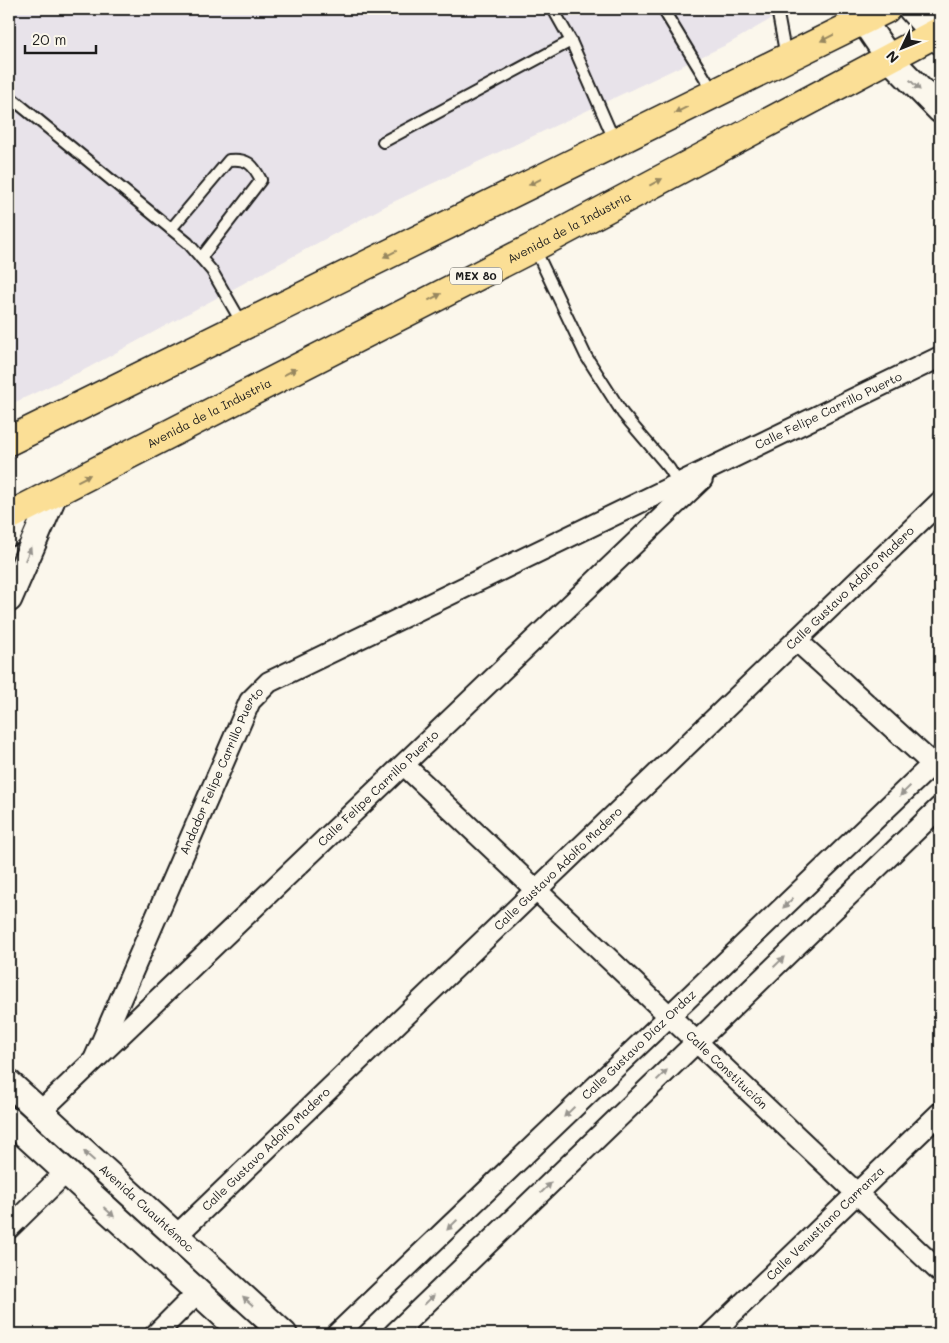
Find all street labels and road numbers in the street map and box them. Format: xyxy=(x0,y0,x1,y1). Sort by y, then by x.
street label: Avenida de la Industria xyxy=(504,188,634,266)
road number: MEX 80 xyxy=(450,268,502,284)
street label: Calle Felipe Carrillo Puerto xyxy=(752,368,904,453)
street label: Avenida de la Industria xyxy=(144,374,274,451)
street label: Calle Gustavo Adolfo Madero xyxy=(782,522,917,653)
street label: Andador Felipe Carrillo Puerto xyxy=(175,683,266,857)
street label: Calle Felipe Carrillo Puerto xyxy=(314,726,441,849)
street label: Calle Gustavo Adolfo Madero xyxy=(490,803,625,933)
street label: Calle Gustavo Díaz Ordaz xyxy=(578,986,699,1103)
street label: Calle Constitución xyxy=(683,1027,772,1112)
street label: Calle Gustavo Adolfo Madero xyxy=(198,1083,333,1214)
street label: Avenida Cuauhtémoc xyxy=(96,1160,198,1255)
street label: Calle Venustiano Carranza xyxy=(762,1162,887,1284)

